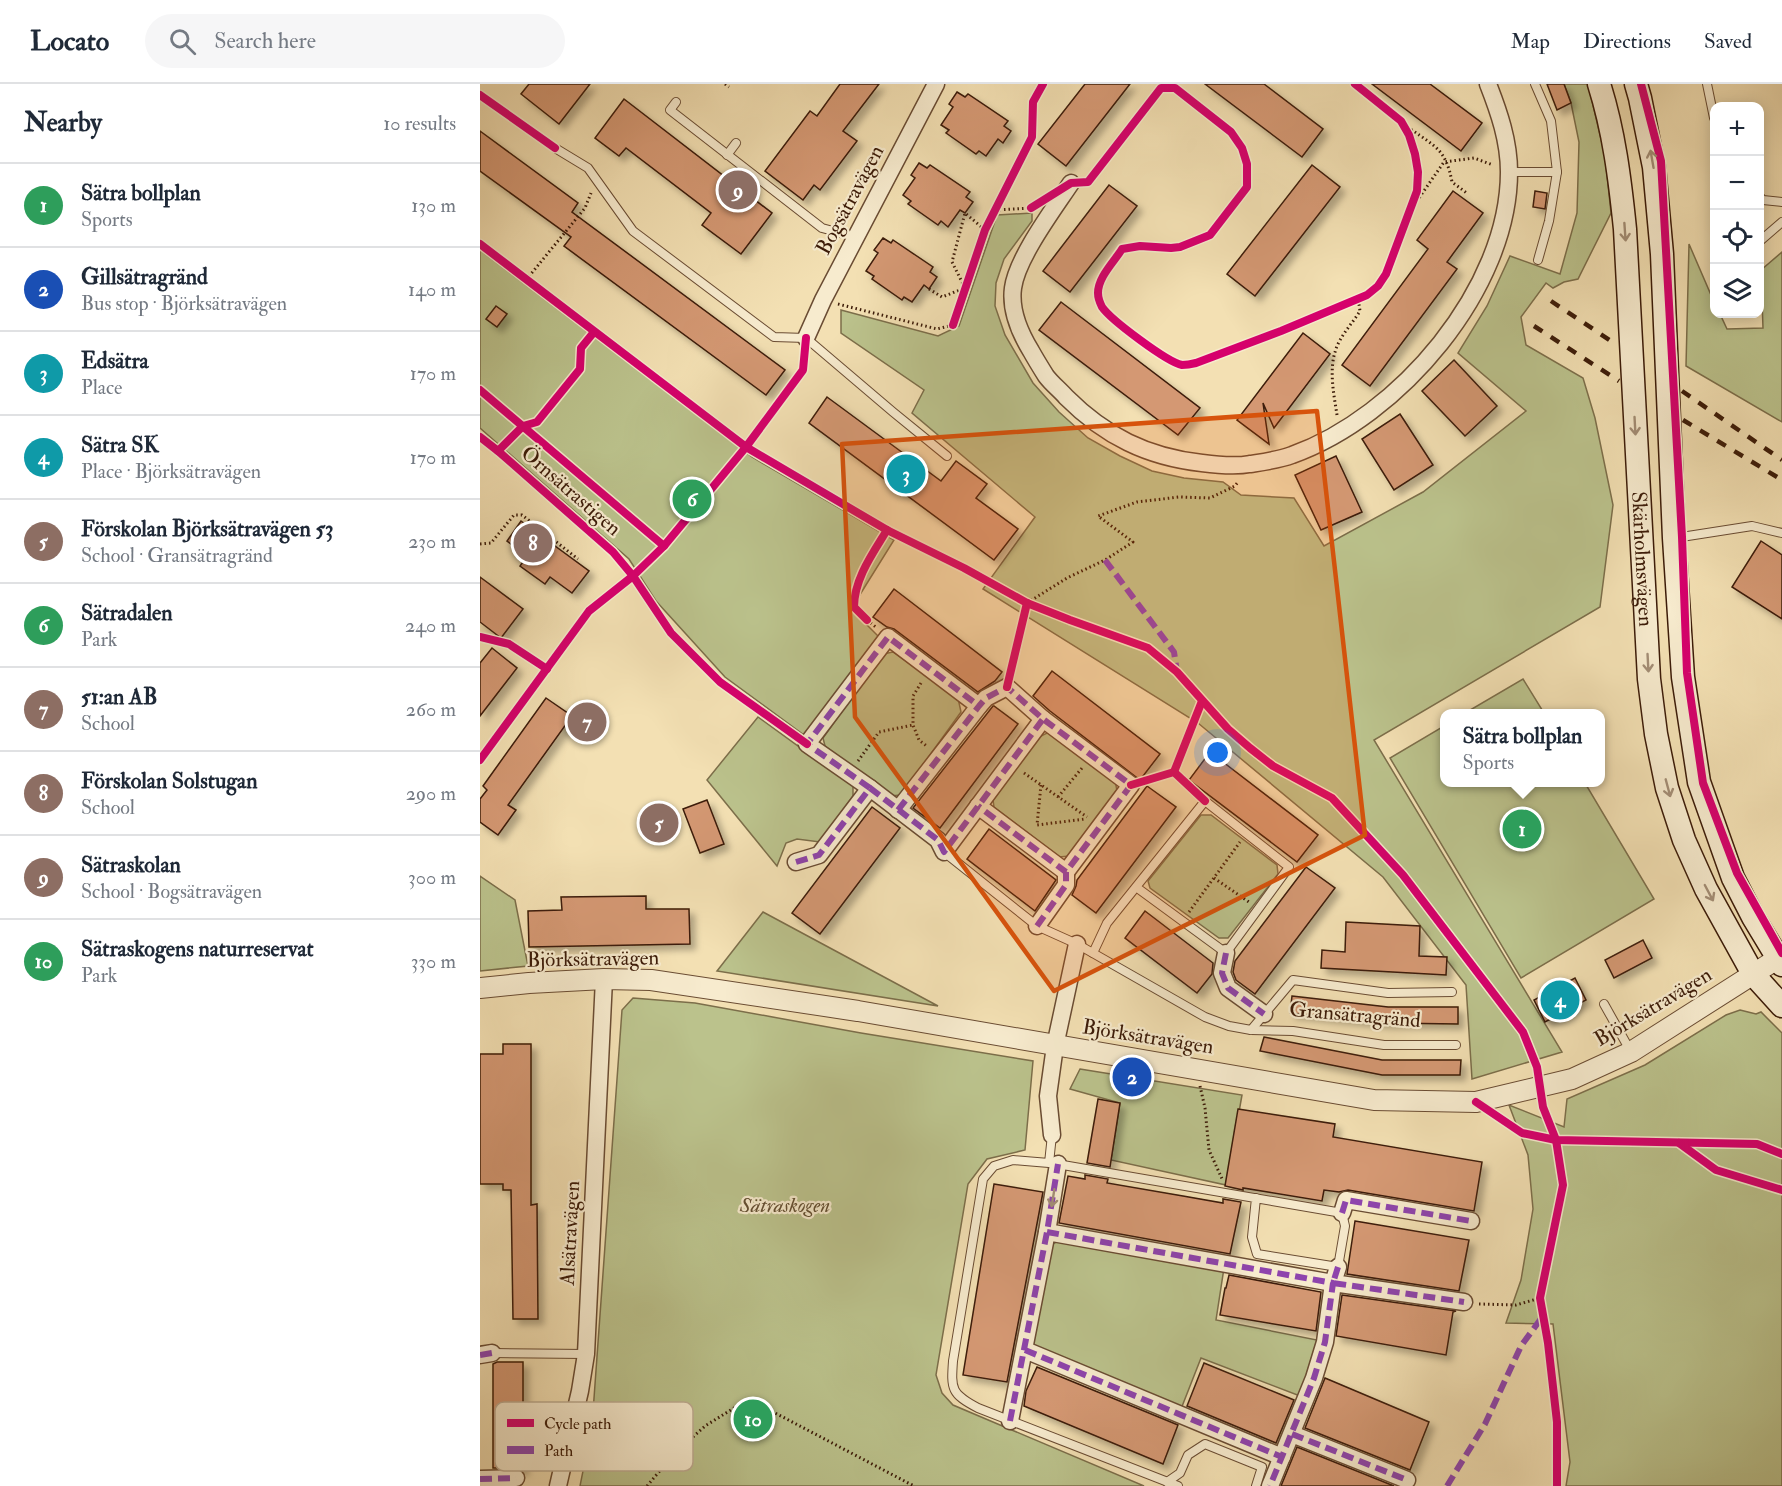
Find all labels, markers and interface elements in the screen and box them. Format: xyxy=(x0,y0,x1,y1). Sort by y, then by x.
search box xyxy=(145,14,565,68)
text: Locato xyxy=(30,24,109,59)
icon: search xyxy=(166,25,199,58)
text: Search here xyxy=(214,27,316,55)
text: Map xyxy=(1510,28,1550,55)
text: Directions xyxy=(1583,28,1671,55)
text: Saved xyxy=(1704,28,1752,55)
map controls xyxy=(1710,102,1764,318)
button: + xyxy=(1710,102,1764,156)
text: Nearby xyxy=(24,107,102,139)
text: 10 results xyxy=(383,111,456,136)
street label: Bogsätravägen xyxy=(810,140,890,260)
one-way arrow xyxy=(1646,150,1657,169)
button: − xyxy=(1710,156,1764,210)
pin: 9 xyxy=(718,168,758,212)
text: Sätra bollplan xyxy=(81,179,201,207)
text: 1 xyxy=(40,193,47,218)
text: 130 m xyxy=(411,193,456,218)
text: Sports xyxy=(81,207,133,232)
button: locate xyxy=(1710,210,1764,264)
one-way arrow xyxy=(1619,221,1630,241)
text: Gillsätragränd xyxy=(81,263,208,291)
button: layers xyxy=(1710,264,1764,318)
text: 2 xyxy=(38,277,49,302)
text: 140 m xyxy=(408,277,456,302)
text: Bus stop · Björksätravägen xyxy=(81,291,287,316)
text: Edsätra xyxy=(81,347,149,375)
text: 3 xyxy=(40,361,47,386)
text: 170 m xyxy=(410,361,456,386)
text: Place xyxy=(81,375,122,400)
one-way arrow xyxy=(1630,416,1641,436)
text: Sätra SK xyxy=(81,431,159,459)
street label: Örnsätrastigen xyxy=(515,440,627,542)
text: 4 xyxy=(38,445,49,470)
text: 170 m xyxy=(410,445,456,470)
pin: 3 xyxy=(886,452,926,496)
text: Place · Björksätravägen xyxy=(81,459,261,484)
pin: 6 xyxy=(672,476,712,522)
street label: Skärholmsvägen xyxy=(1626,491,1660,627)
text: Förskolan Björksätravägen 53 xyxy=(81,515,334,543)
pin: 8 xyxy=(514,520,552,566)
text: 5 xyxy=(39,529,48,554)
text: 230 m xyxy=(408,529,456,554)
text: School · Gransätragränd xyxy=(81,543,273,568)
text: Sätradalen xyxy=(81,599,173,627)
text: 6 xyxy=(38,613,49,638)
text: 240 m xyxy=(405,613,456,638)
text: Park xyxy=(81,627,117,652)
one-way arrow xyxy=(1643,653,1654,673)
text: 51:an AB xyxy=(81,683,157,711)
text: 7 xyxy=(39,697,48,722)
text: 260 m xyxy=(406,697,456,722)
pin: 7 xyxy=(568,700,606,744)
popup xyxy=(1440,709,1605,787)
text: School xyxy=(81,711,135,736)
text: Sätra bollplan xyxy=(1463,722,1582,750)
your location xyxy=(1203,738,1232,767)
text: Sports xyxy=(1463,750,1514,775)
text: Förskolan Solstugan xyxy=(81,767,258,795)
one-way arrow xyxy=(1663,778,1674,797)
text: 8 xyxy=(39,781,48,806)
text: 290 m xyxy=(406,781,456,806)
text: School xyxy=(81,795,135,820)
pin: 5 xyxy=(640,800,678,846)
pin: 1 xyxy=(1502,806,1542,852)
text: Sätraskolan xyxy=(81,851,181,879)
text: 9 xyxy=(38,865,49,890)
text: 300 m xyxy=(408,865,456,890)
text: School · Bogsätravägen xyxy=(81,879,262,904)
one-way arrow xyxy=(1703,884,1715,902)
text: Sätraskogens naturreservat xyxy=(81,935,314,963)
street label: Björksätravägen xyxy=(526,944,660,974)
text: 10 xyxy=(35,949,52,974)
text: 330 m xyxy=(411,949,456,974)
street label: Björksätravägen xyxy=(1589,961,1717,1053)
text: Park xyxy=(81,963,117,988)
pin: 4 xyxy=(1540,978,1580,1022)
street label: Gransätragränd xyxy=(1288,996,1423,1034)
street label: Björksätravägen xyxy=(1080,1013,1216,1061)
pin: 2 xyxy=(1112,1054,1152,1100)
street label: Alsätravägen xyxy=(554,1180,586,1287)
one-way arrow xyxy=(1047,1188,1058,1207)
park label: Sätraskogen xyxy=(739,1192,830,1219)
pin: 10 xyxy=(734,1396,772,1442)
legend xyxy=(495,1402,693,1471)
text: Cycle path xyxy=(544,1414,612,1435)
text: Path xyxy=(544,1441,574,1461)

